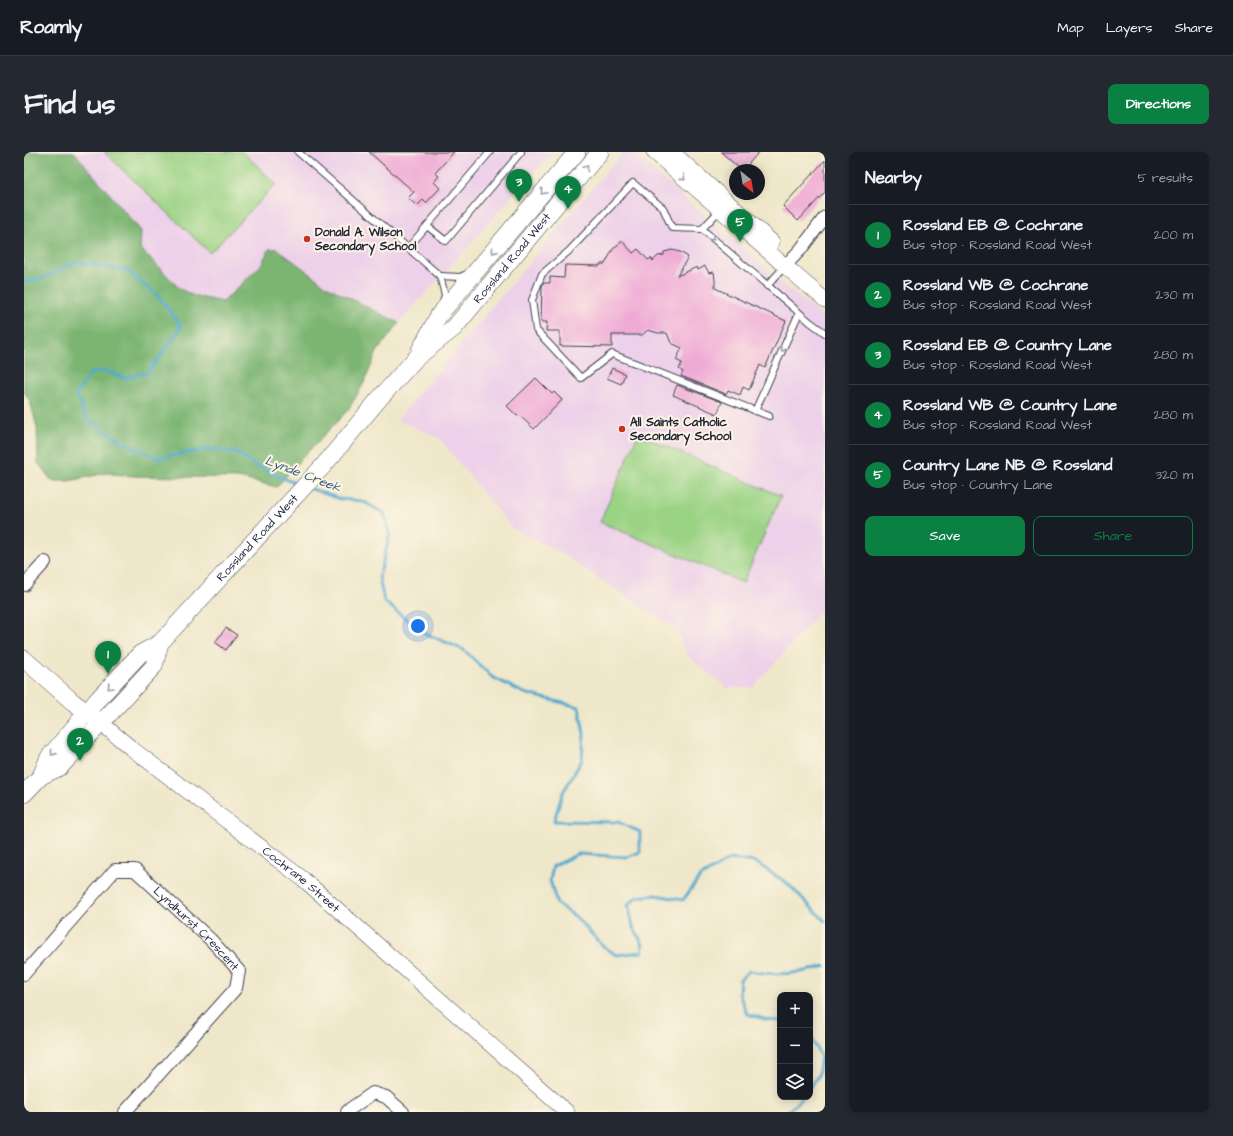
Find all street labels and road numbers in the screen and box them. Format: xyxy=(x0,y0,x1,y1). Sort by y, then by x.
street label: Rossland Road West xyxy=(469,209,555,307)
street label: Rossland Road West xyxy=(212,490,302,585)
street label: Cochrane Street xyxy=(259,842,344,916)
street label: Lyndhurst Crescent xyxy=(150,883,243,974)

